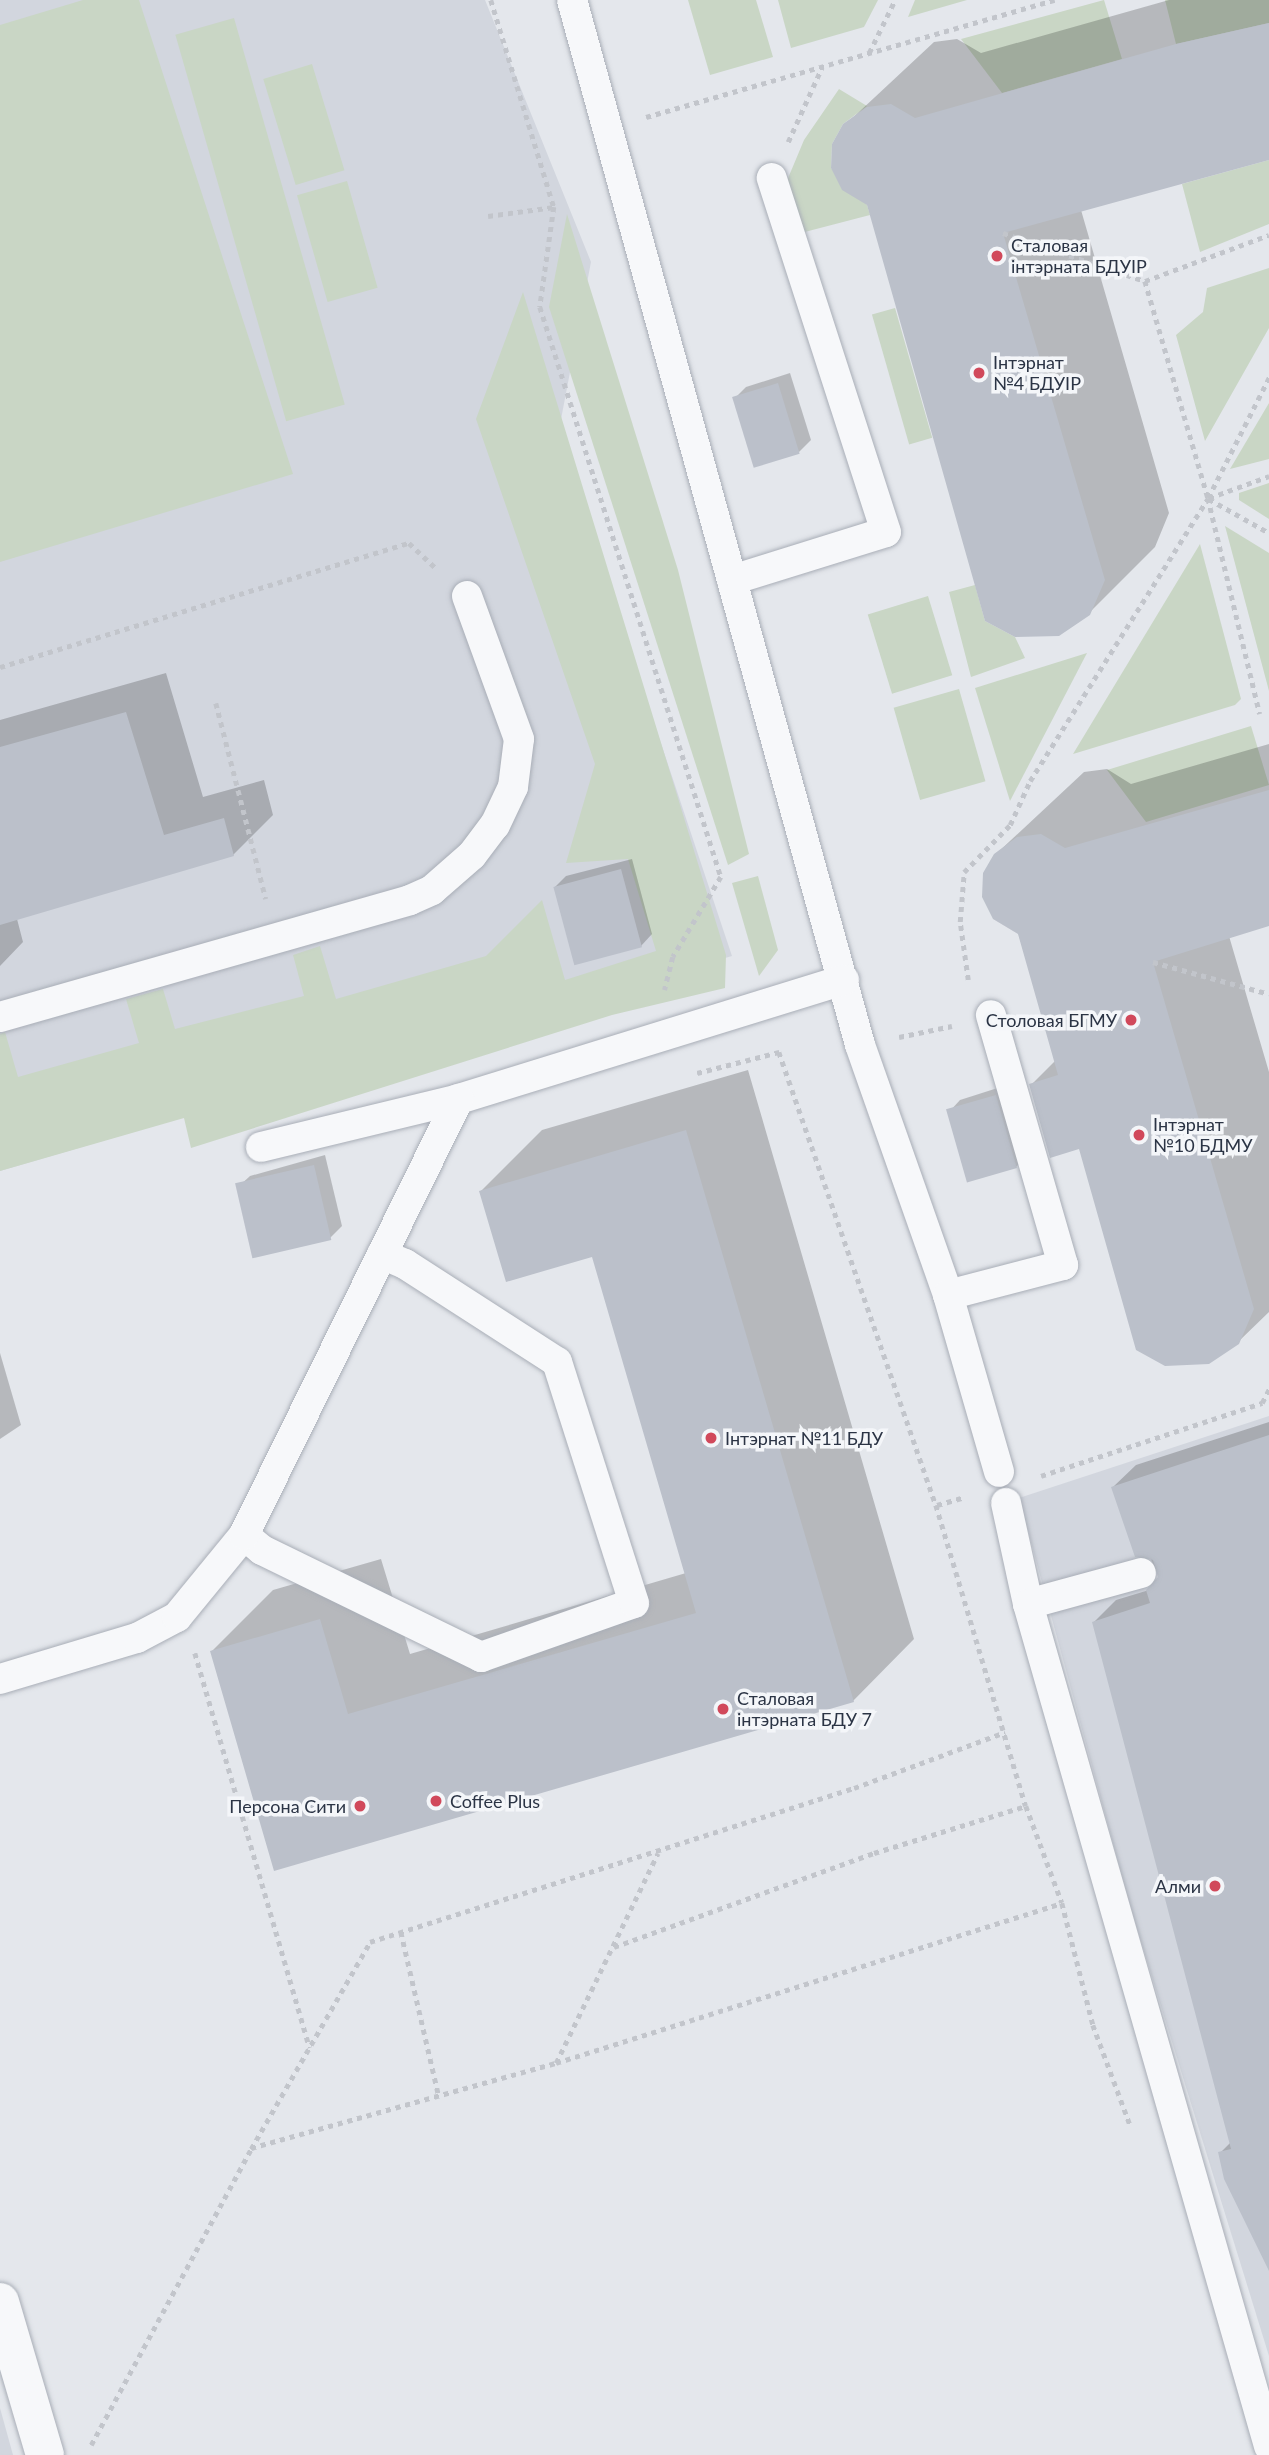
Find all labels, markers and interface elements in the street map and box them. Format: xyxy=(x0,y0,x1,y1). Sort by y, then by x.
place label: Сталовая інтэрната БДУІР xyxy=(1011,235,1147,278)
marker: Сталовая інтэрната БДУІР xyxy=(989,248,1005,264)
place label: Інтэрнат №4 БДУІР xyxy=(993,352,1081,394)
marker: Інтэрнат №4 БДУІР xyxy=(971,365,987,381)
place label: Столовая БГМУ xyxy=(986,1009,1117,1031)
marker: Столовая БГМУ xyxy=(1123,1012,1139,1028)
place label: Інтэрнат №10 БДМУ xyxy=(1153,1114,1253,1156)
marker: Інтэрнат №10 БДМУ xyxy=(1131,1127,1147,1143)
place label: Інтэрнат №11 БДУ xyxy=(725,1427,883,1449)
marker: Інтэрнат №11 БДУ xyxy=(703,1430,719,1446)
place label: Сталовая інтэрната БДУ 7 xyxy=(737,1688,872,1730)
marker: Сталовая інтэрната БДУ 7 xyxy=(715,1701,731,1717)
place label: Coffee Plus xyxy=(450,1790,540,1812)
marker: Coffee Plus xyxy=(428,1793,444,1809)
place label: Персона Сити xyxy=(229,1795,346,1817)
marker: Персона Сити xyxy=(352,1798,368,1814)
place label: Алми xyxy=(1155,1875,1201,1897)
marker: Алми xyxy=(1207,1878,1223,1894)

